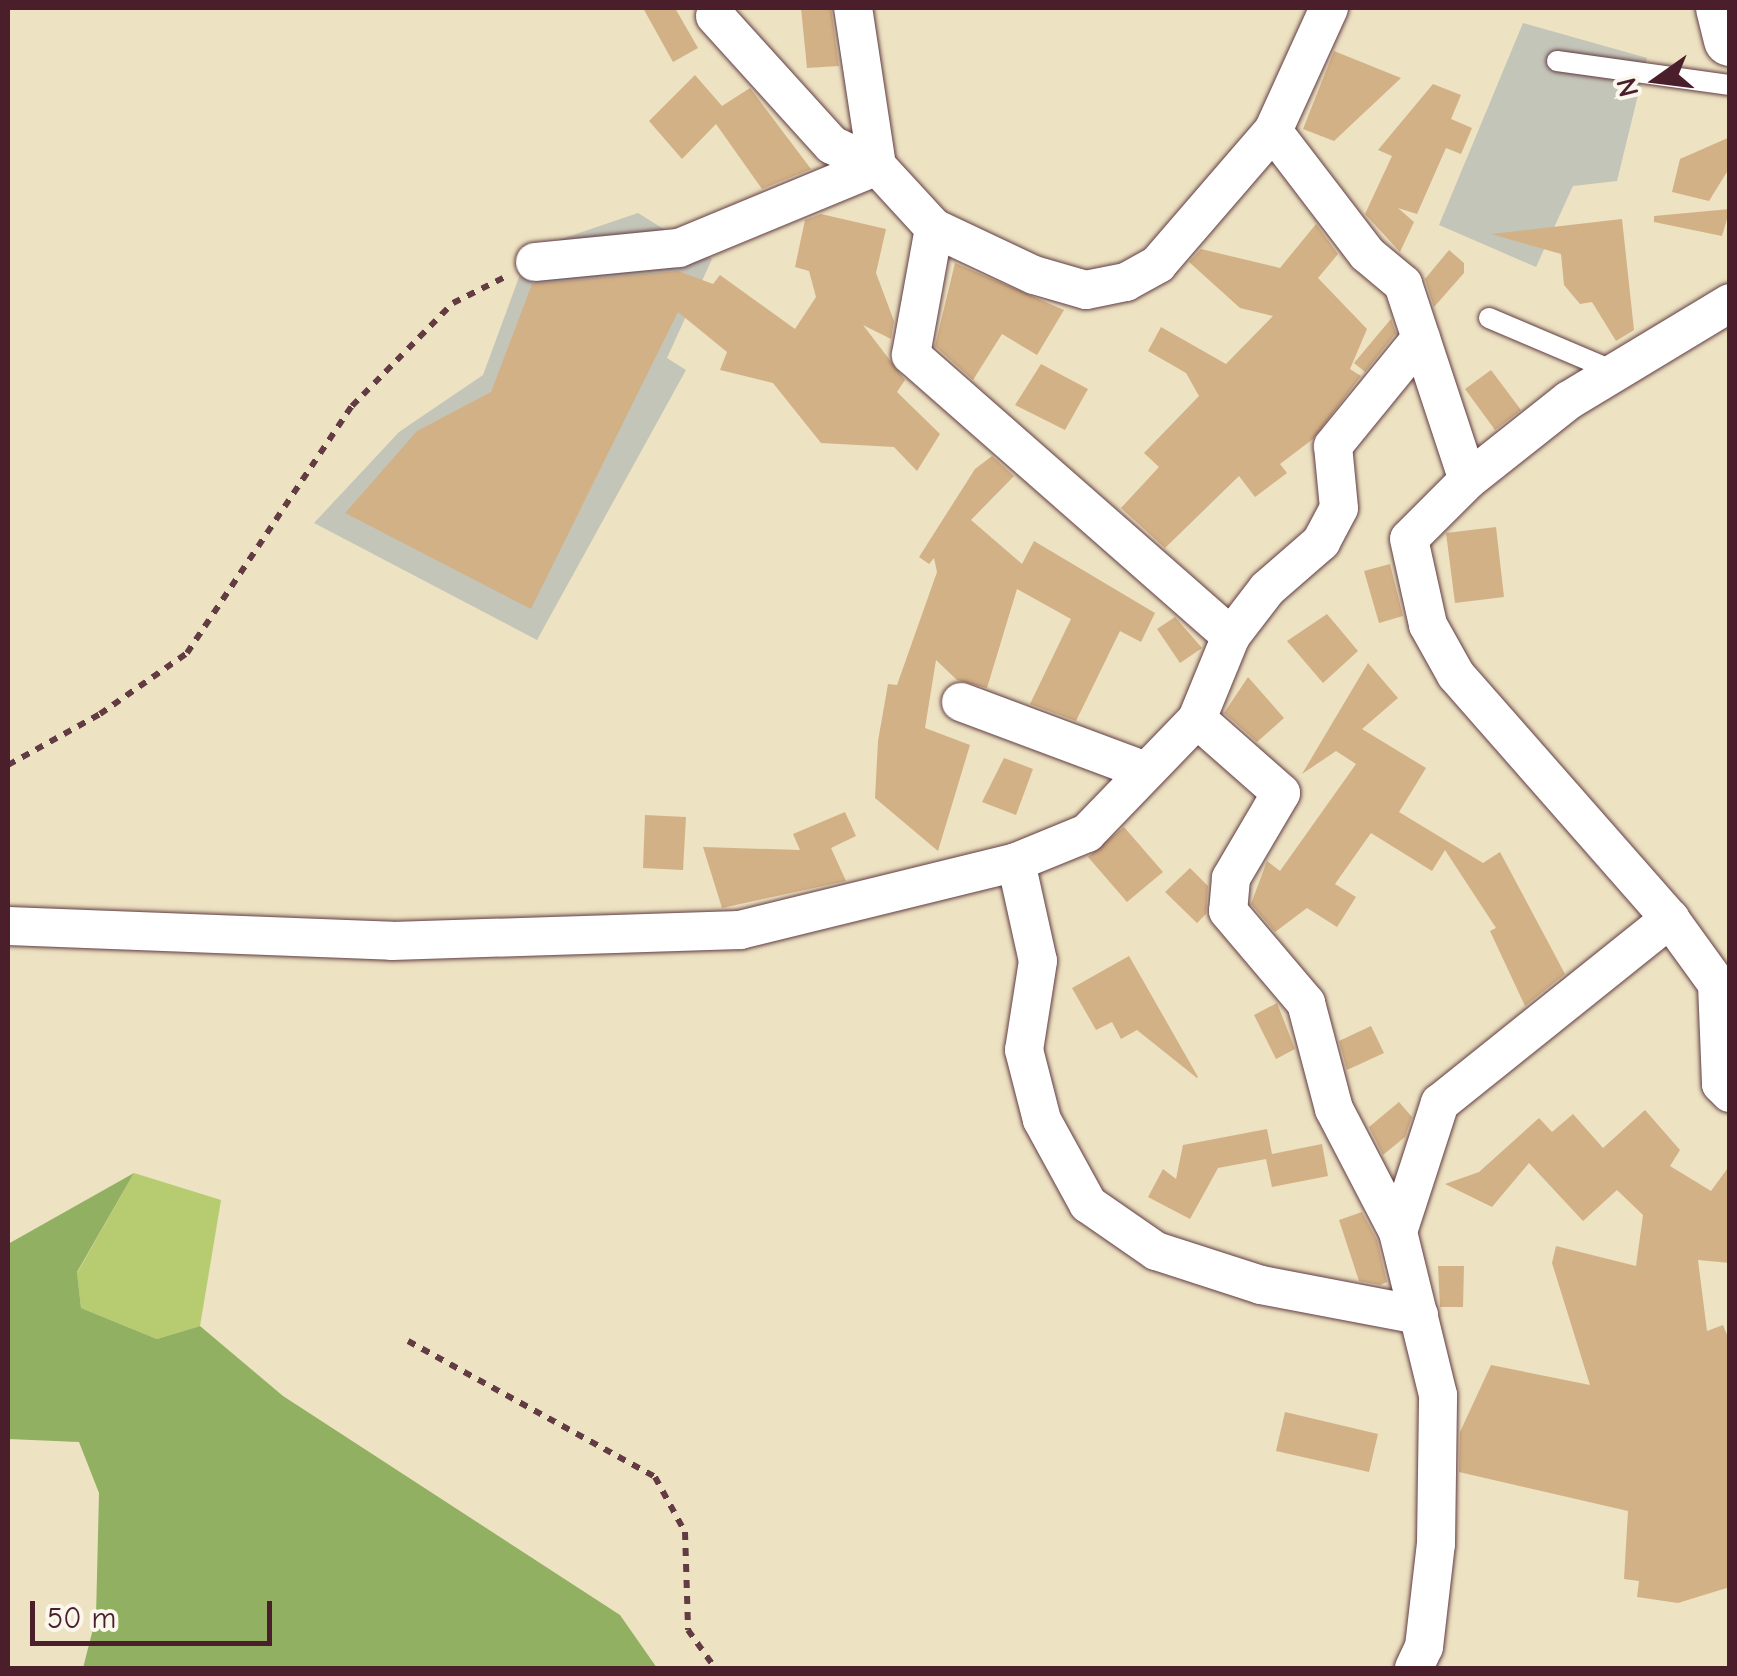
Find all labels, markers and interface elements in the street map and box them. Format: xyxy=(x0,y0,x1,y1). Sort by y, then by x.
north arrow xyxy=(1607,30,1707,130)
text: N xyxy=(1610,75,1646,100)
scale bar xyxy=(35,1581,278,1643)
text: 50 m xyxy=(47,1601,116,1636)

